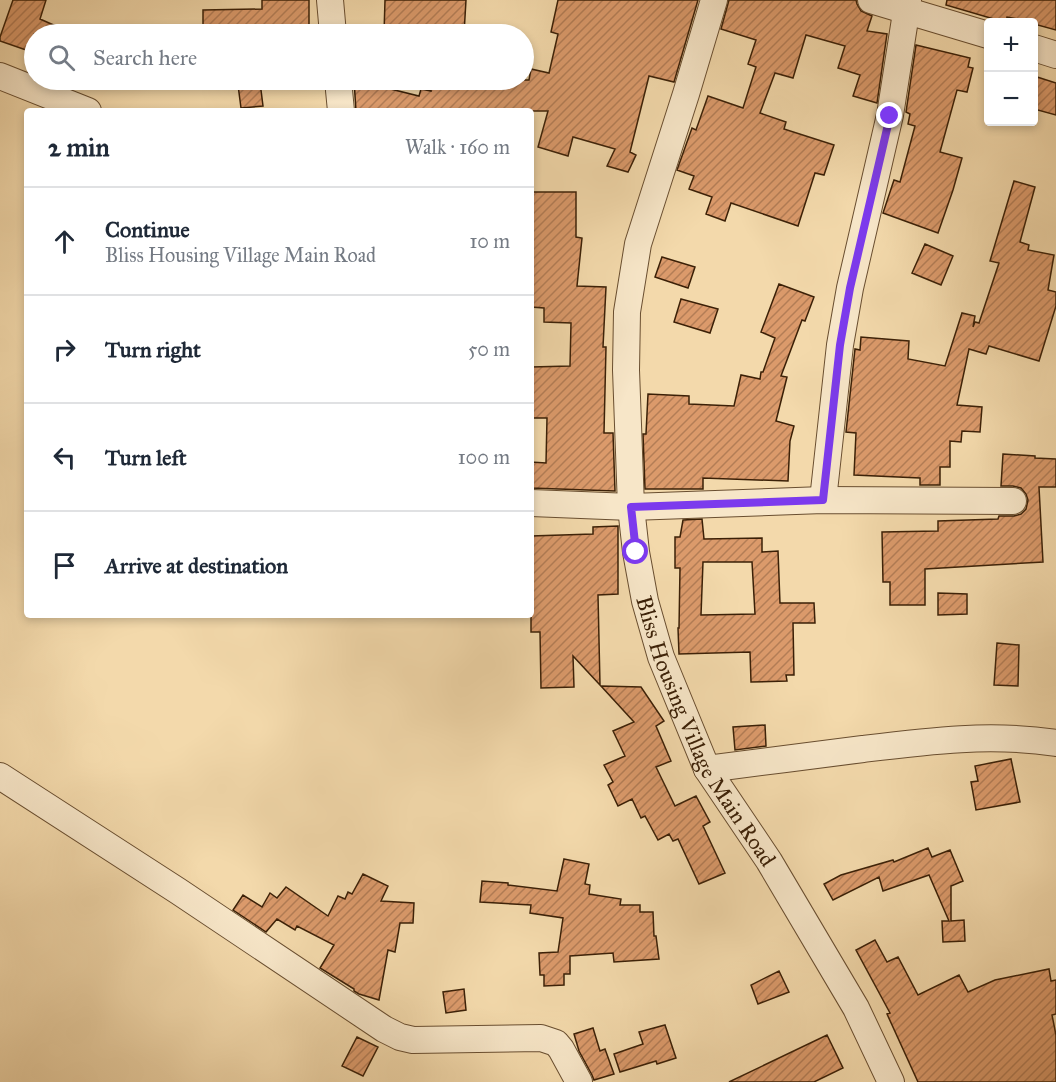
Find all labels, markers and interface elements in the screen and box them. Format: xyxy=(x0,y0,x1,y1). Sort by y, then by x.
map controls xyxy=(984,18,1038,126)
button: + xyxy=(984,18,1038,72)
search box xyxy=(24,24,534,90)
icon: search xyxy=(45,41,78,74)
text: Search here xyxy=(93,44,197,71)
button: − xyxy=(984,72,1038,126)
route end xyxy=(876,102,902,128)
text: 2 min xyxy=(48,131,109,163)
text: Walk · 160 m xyxy=(405,135,510,159)
text: Continue xyxy=(105,216,190,243)
icon: ahead xyxy=(48,225,81,258)
text: 10 m xyxy=(469,229,510,253)
text: Bliss Housing Village Main Road xyxy=(105,243,376,267)
icon: right xyxy=(48,333,81,366)
text: Turn right xyxy=(105,336,201,363)
text: 50 m xyxy=(468,337,510,361)
icon: left xyxy=(48,441,81,474)
text: Turn left xyxy=(105,444,187,471)
text: 100 m xyxy=(458,445,510,469)
route start xyxy=(622,538,648,564)
icon: arrive xyxy=(48,549,81,582)
text: Arrive at destination xyxy=(105,552,288,579)
street label: Bliss Housing Village Main Road xyxy=(630,593,782,872)

